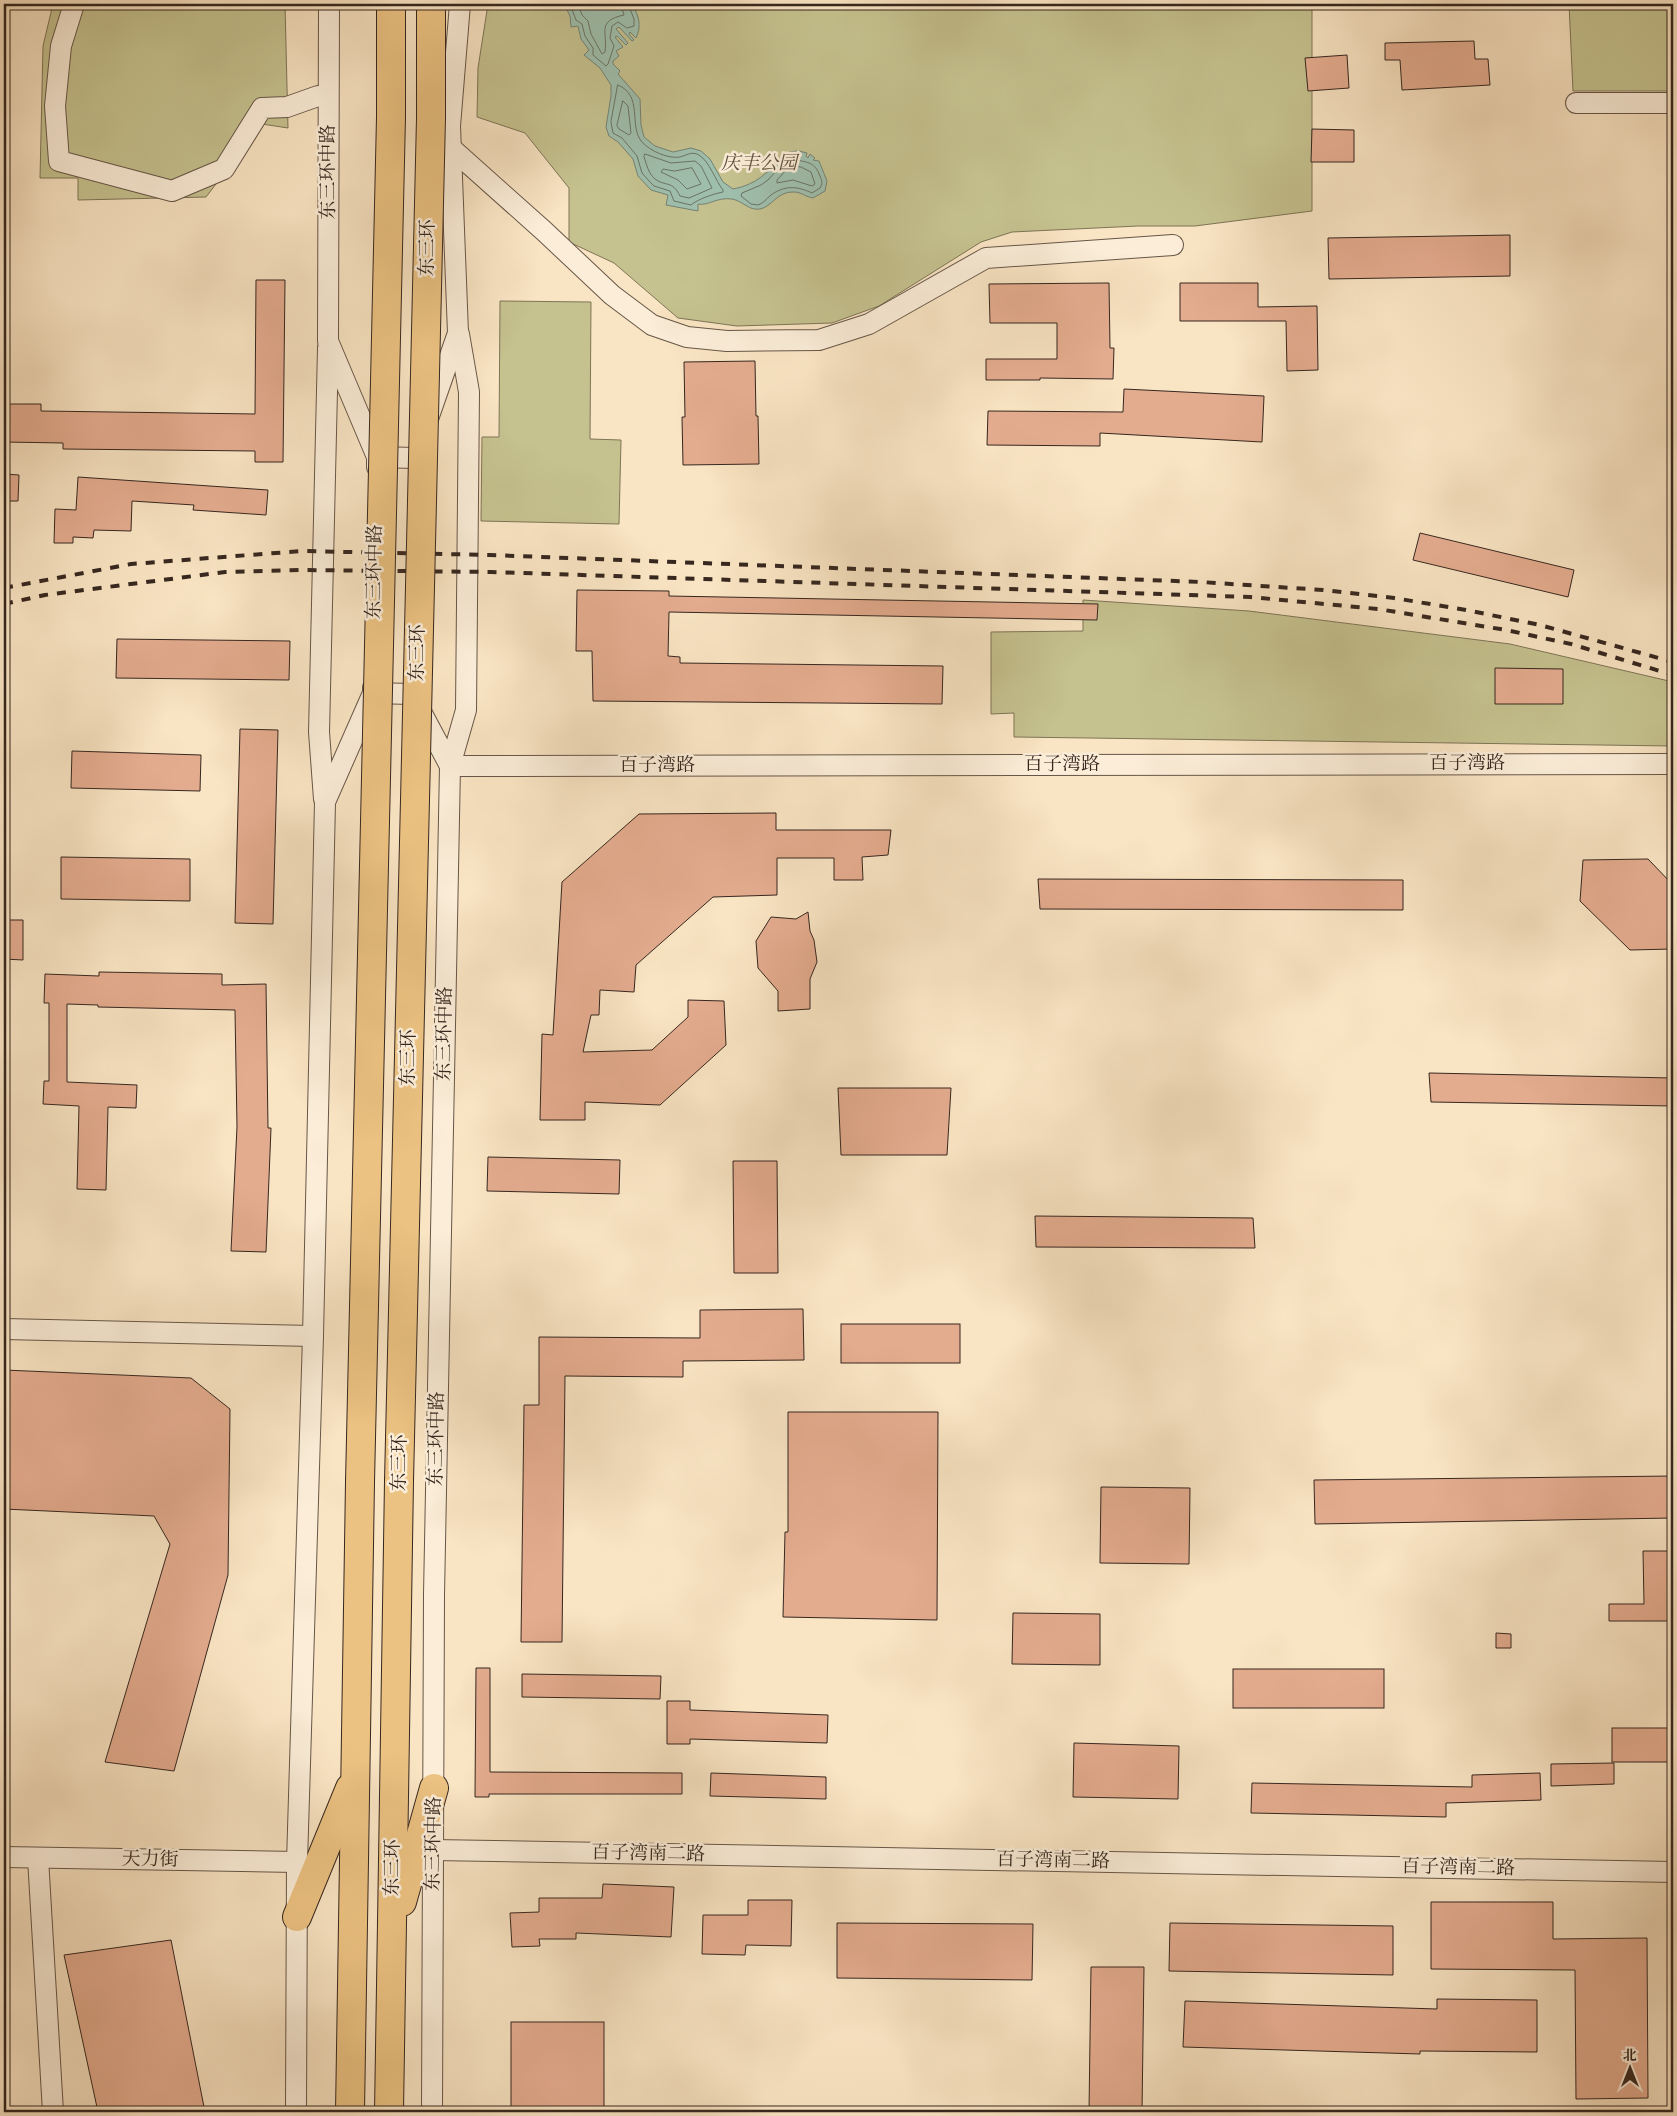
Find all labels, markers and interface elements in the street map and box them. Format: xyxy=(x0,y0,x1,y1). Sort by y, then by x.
street label: 东三环中路 xyxy=(316,124,342,220)
park label: 庆丰公园 xyxy=(721,151,800,177)
street label: 东三环 xyxy=(415,219,441,277)
street label: 东三环中路 xyxy=(361,524,389,620)
street label: 东三环 xyxy=(405,624,431,682)
street label: 百子湾路 xyxy=(1429,751,1505,777)
street label: 百子湾路 xyxy=(1024,752,1100,778)
street label: 百子湾路 xyxy=(619,753,695,779)
street label: 东三环中路 xyxy=(431,986,459,1082)
street label: 东三环 xyxy=(396,1029,422,1087)
street label: 东三环中路 xyxy=(423,1391,451,1487)
street label: 东三环 xyxy=(387,1434,413,1492)
street label: 东三环中路 xyxy=(420,1796,448,1892)
street label: 东三环 xyxy=(380,1839,406,1897)
street label: 百子湾南二路 xyxy=(591,1840,705,1868)
street label: 天力街 xyxy=(121,1847,179,1873)
street label: 百子湾南二路 xyxy=(996,1847,1110,1875)
street label: 百子湾南二路 xyxy=(1401,1854,1515,1882)
north arrow xyxy=(1604,2044,1654,2094)
text: 北 xyxy=(1623,2047,1637,2066)

